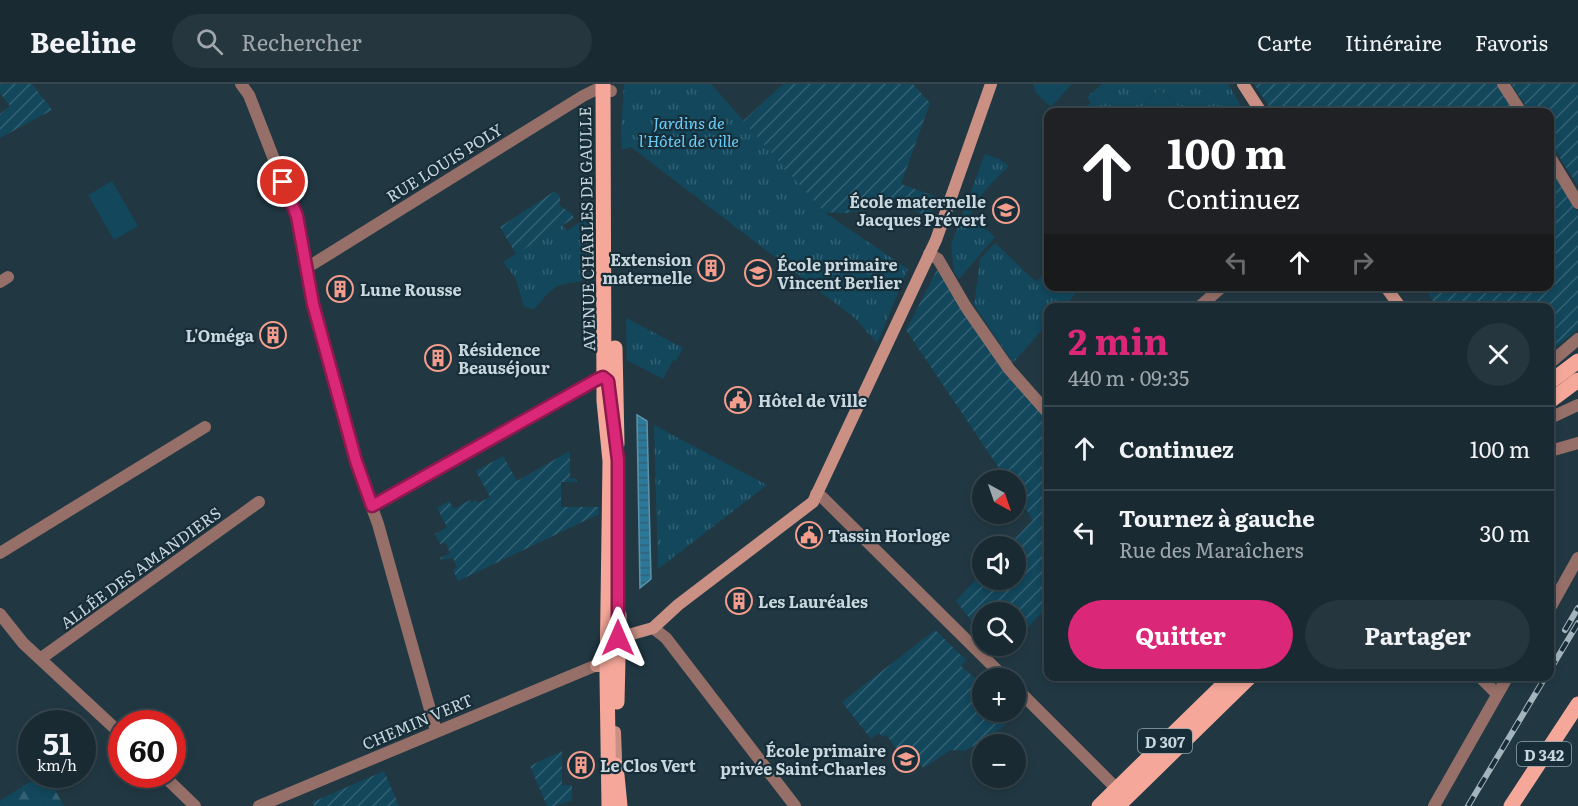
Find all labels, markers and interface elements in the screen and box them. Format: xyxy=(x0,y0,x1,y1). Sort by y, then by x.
search box xyxy=(172,14,592,68)
text: Beeline xyxy=(30,20,136,62)
icon: search xyxy=(193,25,226,58)
text: Rechercher xyxy=(241,25,362,58)
text: Carte xyxy=(1257,26,1312,57)
text: Itinéraire xyxy=(1345,26,1442,57)
text: Favoris xyxy=(1475,26,1548,57)
street label: AVENUE CHARLES DE GAULLE xyxy=(572,106,600,352)
park label: Jardins de l'Hôtel de ville xyxy=(639,110,739,152)
street label: RUE LOUIS POLY xyxy=(381,116,507,207)
text: 100 m xyxy=(1167,120,1286,182)
icon: ahead xyxy=(1068,132,1146,210)
pin xyxy=(257,156,308,207)
icon: arrive xyxy=(266,165,299,198)
text: Continuez xyxy=(1167,177,1300,217)
place label: École maternelle Jacques Prévert xyxy=(849,189,986,231)
school or university icon: École maternelle Jacques Prévert xyxy=(991,195,1021,225)
icon: left xyxy=(1220,246,1253,279)
icon: ahead xyxy=(1283,246,1316,279)
icon: right xyxy=(1346,246,1379,279)
place label: Extension maternelle xyxy=(602,247,692,289)
place label: École primaire Vincent Berlier xyxy=(777,252,902,294)
building icon: Extension maternelle xyxy=(696,253,726,283)
school or university icon: École primaire Vincent Berlier xyxy=(743,258,773,288)
building icon: Lune Rousse xyxy=(325,274,355,304)
place label: Lune Rousse xyxy=(360,277,461,301)
text: 2 min xyxy=(1068,313,1169,366)
building icon: L'Oméga xyxy=(258,320,288,350)
place label: L'Oméga xyxy=(186,323,255,347)
button: close xyxy=(1467,323,1530,386)
place label: Résidence Beauséjour xyxy=(458,337,550,379)
building icon: Résidence Beauséjour xyxy=(423,343,453,373)
text: 440 m · 09:35 xyxy=(1068,362,1189,392)
public building icon: Hôtel de Ville xyxy=(723,385,753,415)
place label: Hôtel de Ville xyxy=(758,388,867,412)
icon: ahead xyxy=(1068,432,1101,465)
text: Continuez xyxy=(1119,432,1234,465)
text: 100 m xyxy=(1470,432,1530,465)
north arrow xyxy=(972,470,1026,524)
map controls xyxy=(972,470,1026,788)
street label: ALLÉE DES AMANDIERS xyxy=(55,500,225,634)
text: Tournez à gauche xyxy=(1119,501,1315,534)
icon: left xyxy=(1068,516,1101,549)
text: 30 m xyxy=(1480,516,1530,549)
public building icon: Tassin Horloge xyxy=(794,520,824,550)
place label: Tassin Horloge xyxy=(828,523,950,547)
text: Rue des Maraîchers xyxy=(1119,534,1304,564)
button: sound xyxy=(972,536,1026,590)
building icon: Les Lauréales xyxy=(724,586,754,616)
place label: Les Lauréales xyxy=(758,589,868,613)
button: Quitter xyxy=(1068,600,1293,669)
button: Partager xyxy=(1305,600,1530,669)
button: search xyxy=(972,602,1026,656)
position arrow xyxy=(586,606,650,670)
button: + xyxy=(972,668,1026,722)
street label: CHEMIN VERT xyxy=(358,687,476,755)
speed limit sign: 60 xyxy=(108,710,186,788)
text: 51 xyxy=(43,720,71,764)
road number: D 307 xyxy=(1138,729,1192,753)
button: − xyxy=(972,734,1026,788)
place label: École primaire privée Saint-Charles xyxy=(720,738,886,780)
road number: D 342 xyxy=(1517,742,1571,766)
school or university icon: École primaire privée Saint-Charles xyxy=(891,744,921,774)
building icon: Le Clos Vert xyxy=(566,750,596,780)
text: km/h xyxy=(37,753,77,776)
place label: Le Clos Vert xyxy=(600,753,696,777)

